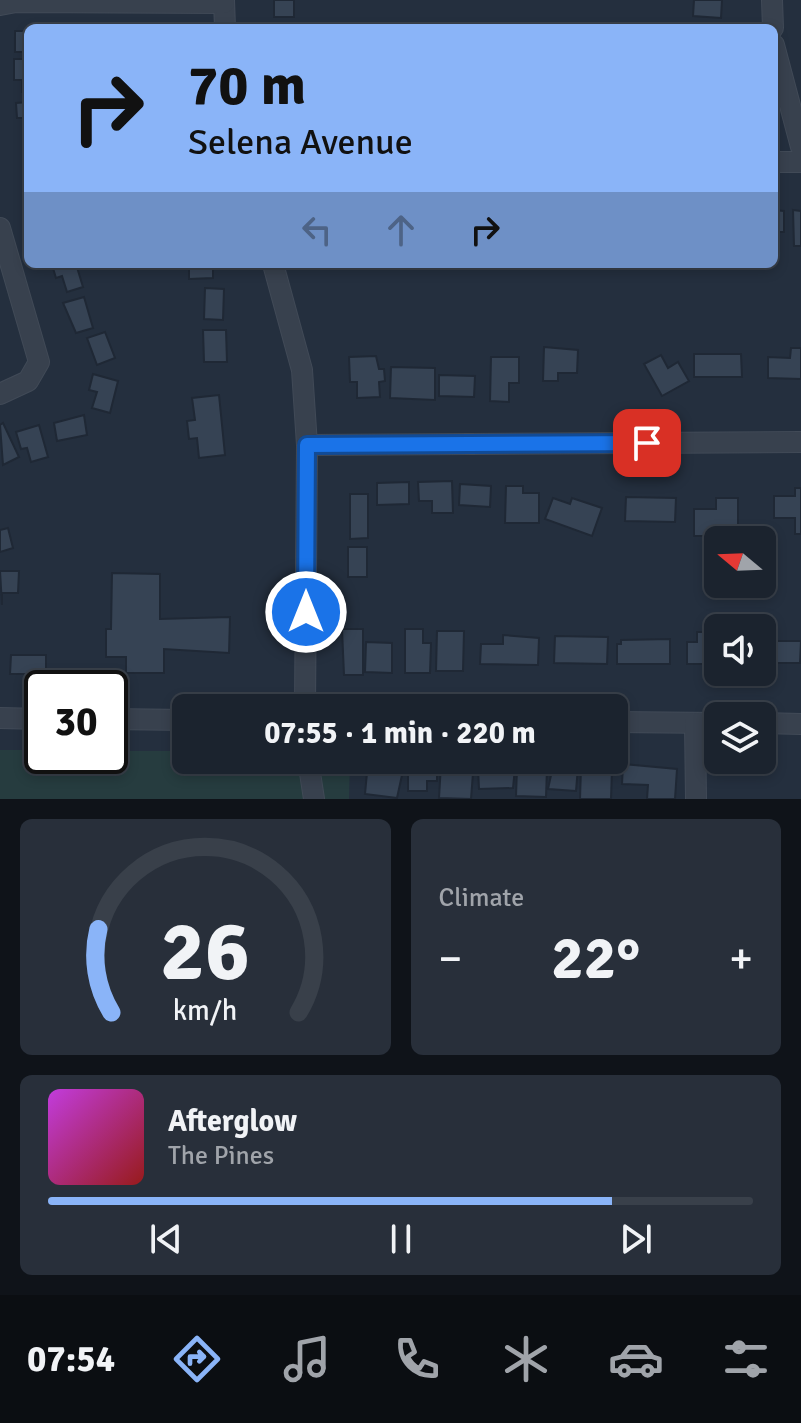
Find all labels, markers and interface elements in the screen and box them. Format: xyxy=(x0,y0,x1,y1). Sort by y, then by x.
text: 70 m xyxy=(188,51,306,120)
icon: right xyxy=(56,56,160,160)
text: Selena Avenue xyxy=(188,120,413,165)
icon: left xyxy=(295,208,339,252)
icon: ahead xyxy=(379,208,423,252)
icon: right xyxy=(463,208,507,252)
pin xyxy=(613,409,681,477)
icon: arrive xyxy=(625,421,669,465)
north arrow xyxy=(704,526,776,598)
map controls xyxy=(704,526,776,774)
position arrow xyxy=(264,570,348,654)
button: sound xyxy=(704,614,776,686)
speed limit sign: 30 xyxy=(24,670,128,774)
button: layers xyxy=(704,702,776,774)
text: 07:55 · 1 min · 220 m xyxy=(264,715,536,752)
text: Climate xyxy=(439,882,524,914)
text: 26 xyxy=(160,901,250,1003)
text: 22° xyxy=(551,922,640,996)
text: − xyxy=(439,932,462,986)
text: + xyxy=(729,932,753,986)
text: km/h xyxy=(173,993,238,1028)
text: Afterglow xyxy=(168,1103,297,1140)
text: The Pines xyxy=(168,1140,274,1172)
icon: previous xyxy=(144,1217,188,1261)
icon: pause xyxy=(379,1217,423,1261)
icon: next xyxy=(614,1217,658,1261)
icon: directions xyxy=(169,1331,225,1387)
icon: music xyxy=(279,1331,335,1387)
icon: phone xyxy=(389,1331,445,1387)
icon: climate xyxy=(498,1331,554,1387)
icon: car xyxy=(608,1331,664,1387)
icon: filters xyxy=(718,1331,774,1387)
text: 07:54 xyxy=(27,1337,115,1382)

